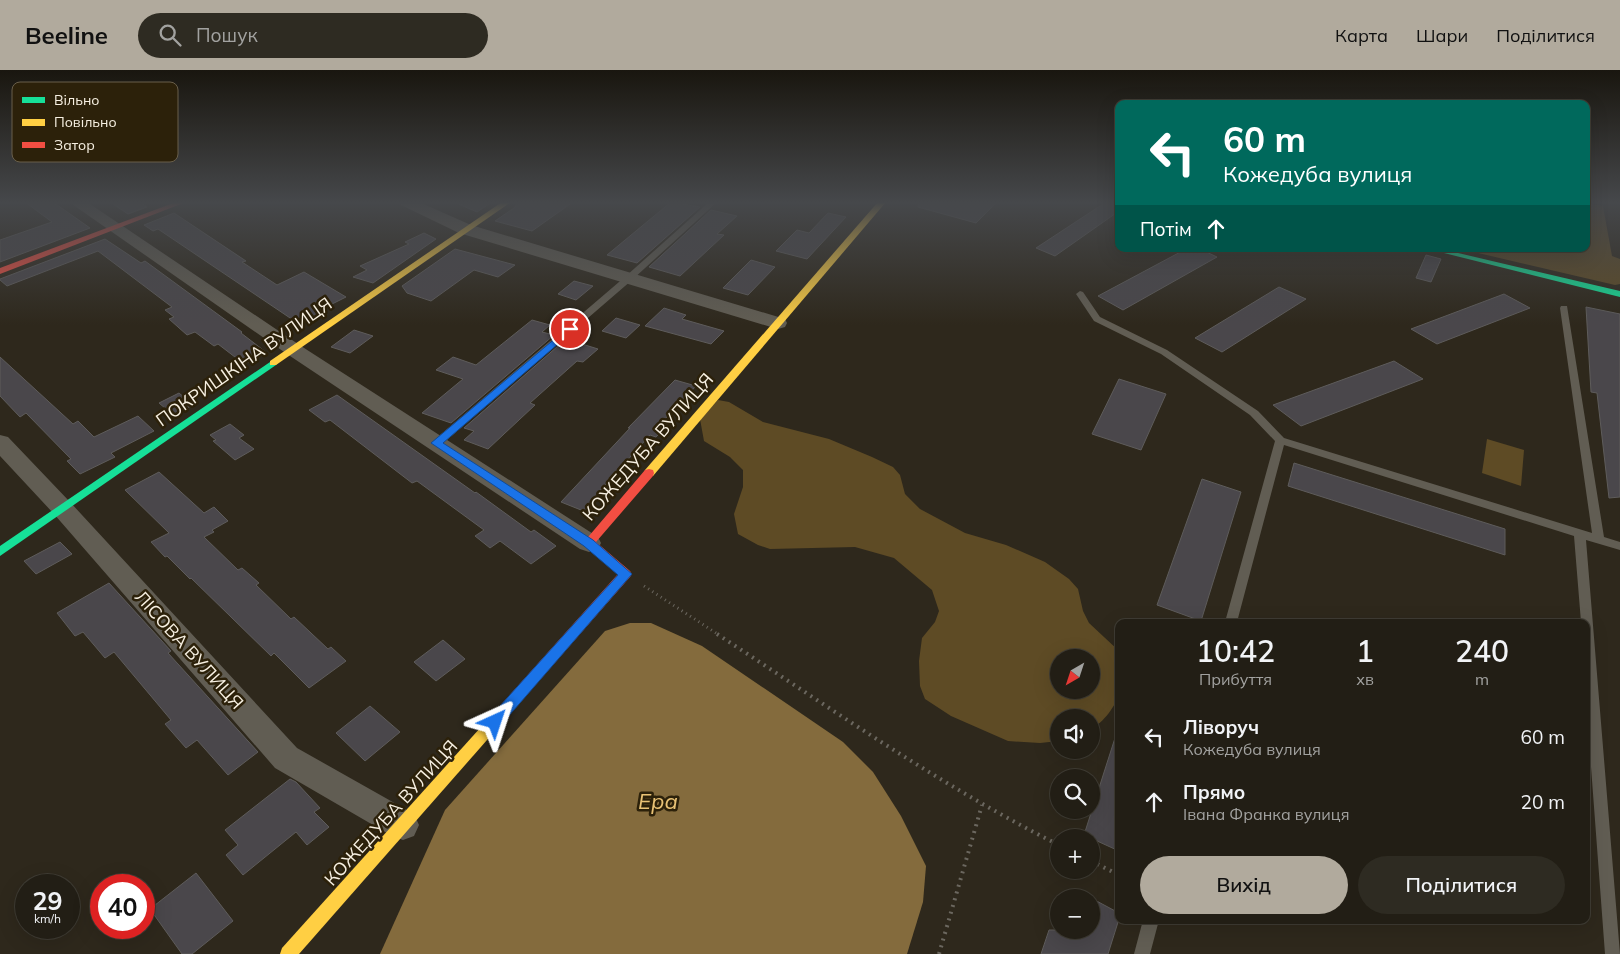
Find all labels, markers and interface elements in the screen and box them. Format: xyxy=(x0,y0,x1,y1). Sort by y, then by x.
search box xyxy=(138,13,488,58)
text: Beeline xyxy=(25,20,108,50)
icon: search xyxy=(156,21,184,49)
text: Пошук xyxy=(196,23,258,47)
text: Карта xyxy=(1335,24,1388,47)
text: Шари xyxy=(1416,24,1468,47)
text: Поділитися xyxy=(1496,24,1595,47)
legend xyxy=(12,82,178,162)
text: Вільно xyxy=(54,91,99,109)
text: Повільно xyxy=(54,113,117,131)
text: 60 m xyxy=(1223,117,1306,161)
icon: left xyxy=(1140,120,1205,185)
text: Затор xyxy=(54,136,95,154)
text: Кожедуба вулиця xyxy=(1223,160,1412,188)
icon: ahead xyxy=(1202,215,1230,243)
text: Потім xyxy=(1140,217,1192,241)
street label: ПОКРИШКІНА ВУЛИЦЯ xyxy=(151,292,336,431)
pin xyxy=(549,308,591,350)
icon: arrive xyxy=(556,315,584,343)
street label: КОЖЕДУБА ВУЛИЦЯ xyxy=(577,368,718,525)
street label: ЛІСОВА ВУЛИЦЯ xyxy=(130,585,249,714)
text: 10:42 xyxy=(1196,632,1275,670)
text: 1 xyxy=(1356,632,1374,670)
text: 240 xyxy=(1455,632,1509,670)
north arrow xyxy=(1050,649,1100,699)
map controls xyxy=(1050,649,1100,939)
text: Прибуття xyxy=(1199,669,1272,689)
text: хв xyxy=(1356,669,1374,689)
text: m xyxy=(1475,669,1489,689)
position arrow xyxy=(468,695,520,747)
button: sound xyxy=(1050,709,1100,759)
text: Ліворуч xyxy=(1183,715,1259,739)
icon: left xyxy=(1140,723,1168,751)
text: 60 m xyxy=(1521,725,1565,749)
street label: КОЖЕДУБА ВУЛИЦЯ xyxy=(319,735,462,890)
text: Кожедуба вулиця xyxy=(1183,739,1321,759)
button: search xyxy=(1050,769,1100,819)
text: Прямо xyxy=(1183,780,1245,804)
water label: Ера xyxy=(638,787,678,815)
icon: ahead xyxy=(1140,788,1168,816)
text: 20 m xyxy=(1521,790,1565,814)
text: Івана Франка вулиця xyxy=(1183,804,1349,824)
button: + xyxy=(1050,829,1100,879)
button: Вихід xyxy=(1140,856,1348,914)
button: Поділитися xyxy=(1358,856,1565,914)
speed limit sign: 40 xyxy=(90,874,155,939)
text: 29 xyxy=(32,885,63,916)
button: − xyxy=(1050,889,1100,939)
text: km/h xyxy=(34,911,61,926)

